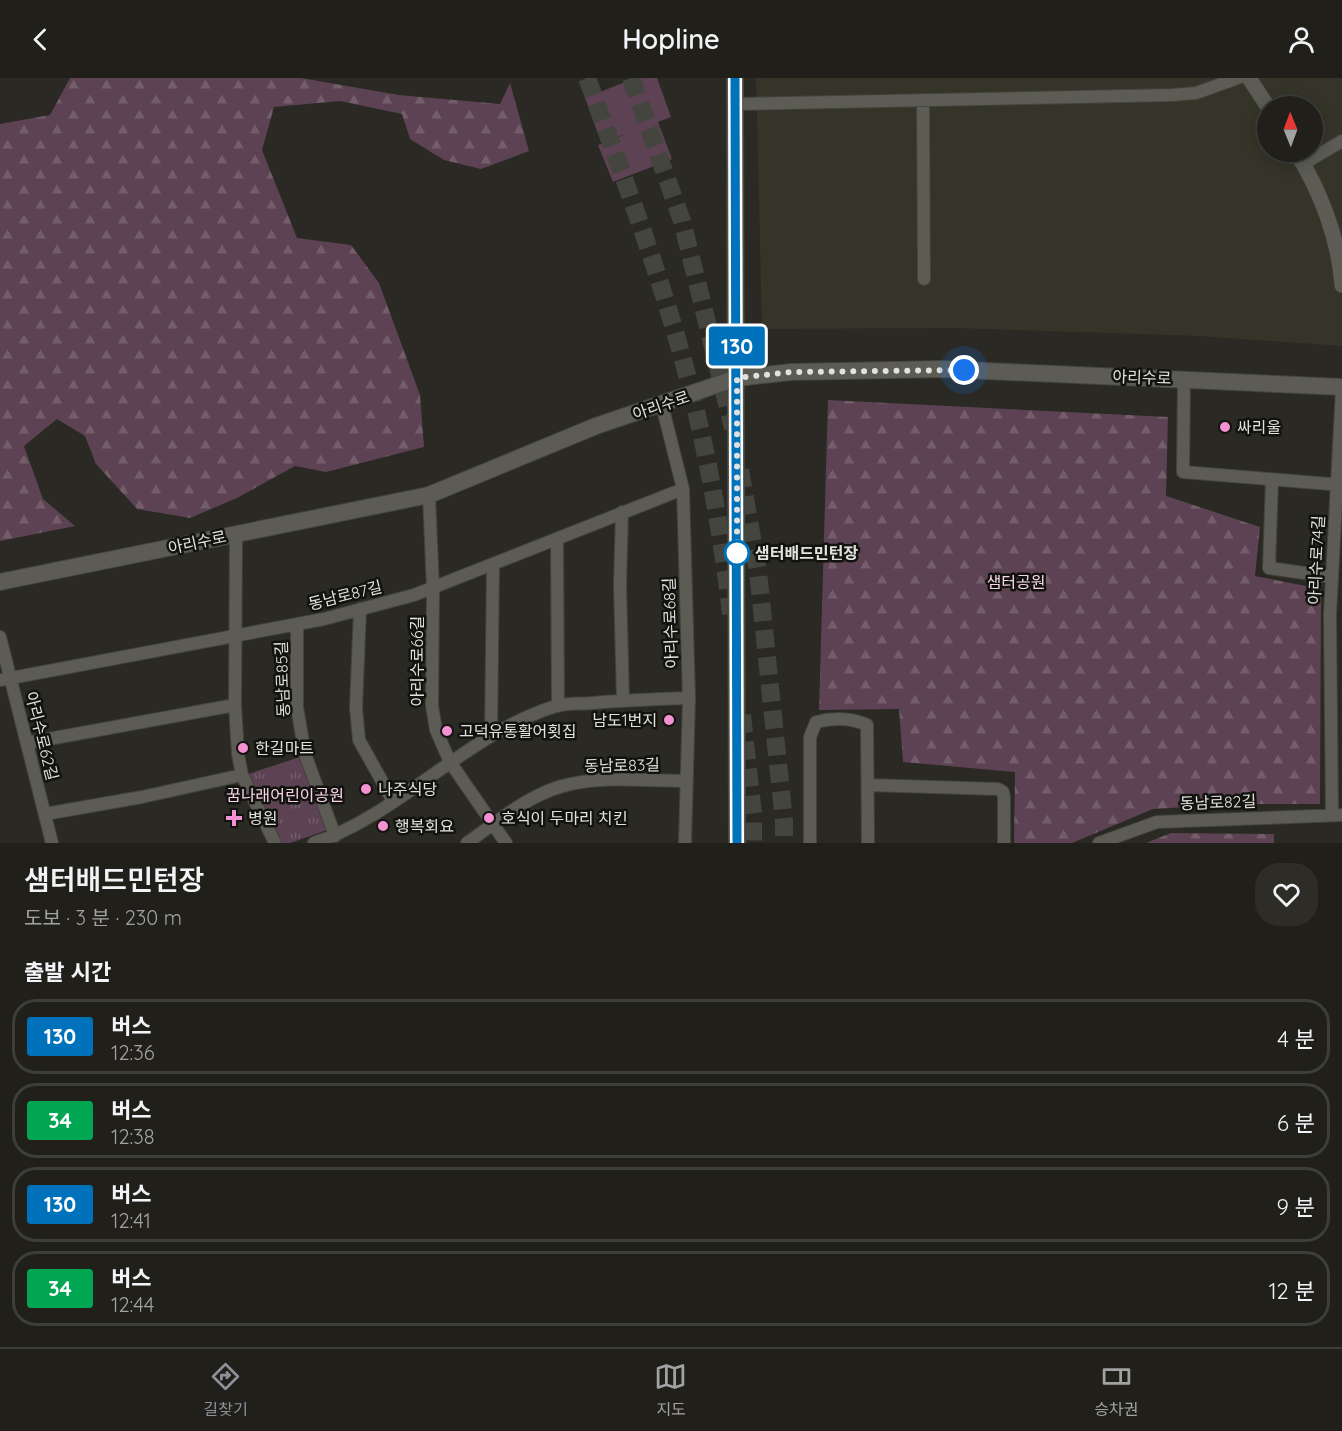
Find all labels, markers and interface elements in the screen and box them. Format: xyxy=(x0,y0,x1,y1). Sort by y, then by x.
text: Hopline xyxy=(622,22,720,56)
icon: back xyxy=(24,23,57,56)
icon: person xyxy=(1285,23,1318,56)
north arrow xyxy=(1257,96,1323,162)
map controls xyxy=(1257,96,1323,162)
line badge: 130 xyxy=(702,326,771,366)
text: 130 xyxy=(721,333,753,359)
your location xyxy=(949,355,979,385)
street label: 아리수로 xyxy=(1112,366,1172,388)
street label: 아리수로 xyxy=(630,386,692,424)
place label: 싸리울 xyxy=(1237,417,1281,437)
marker: 싸리울 xyxy=(1218,420,1232,434)
street label: 아리수로74길 xyxy=(1304,515,1328,605)
street label: 아리수로 xyxy=(166,526,228,558)
marker: 샘터배드민턴장 xyxy=(724,540,750,566)
place label: 샘터배드민턴장 xyxy=(755,543,858,563)
park label: 샘터공원 xyxy=(987,572,1045,592)
street label: 동남로87길 xyxy=(306,576,384,614)
street label: 아리수로68길 xyxy=(658,577,682,669)
street label: 아리수로66길 xyxy=(407,616,427,706)
street label: 동남로85길 xyxy=(271,641,293,717)
street label: 아리수로62길 xyxy=(21,689,63,783)
place label: 남도1번지 xyxy=(592,710,657,730)
marker: 남도1번지 xyxy=(662,713,676,727)
place label: 고덕유통활어횟집 xyxy=(459,721,577,741)
marker: 고덕유통활어횟집 xyxy=(440,724,454,738)
place label: 한길마트 xyxy=(255,738,314,758)
marker: 한길마트 xyxy=(236,741,250,755)
street label: 동남로83길 xyxy=(584,754,660,776)
place label: 나주식당 xyxy=(378,779,437,799)
marker: 나주식당 xyxy=(359,782,373,796)
park label: 꿈나래어린이공원 xyxy=(226,785,344,805)
street label: 동남로82길 xyxy=(1179,791,1257,813)
place label: 병원 xyxy=(248,808,277,828)
place label: 호식이 두마리 치킨 xyxy=(501,808,628,828)
marker: 병원 xyxy=(225,809,243,827)
marker: 호식이 두마리 치킨 xyxy=(482,811,496,825)
place label: 행복회요 xyxy=(395,816,454,836)
marker: 행복회요 xyxy=(376,819,390,833)
text: 샘터배드민턴장 xyxy=(24,862,204,897)
button: heart xyxy=(1255,863,1318,926)
text: 도보 · 3 분 · 230 m xyxy=(24,905,182,930)
text: 출발 시간 xyxy=(24,958,111,986)
text: 버스 xyxy=(111,1012,151,1040)
text: 130 xyxy=(44,1023,76,1049)
text: 4 분 xyxy=(1277,1025,1315,1053)
text: 12:36 xyxy=(111,1040,154,1065)
text: 버스 xyxy=(111,1096,151,1124)
text: 34 xyxy=(48,1107,72,1133)
text: 6 분 xyxy=(1277,1109,1315,1137)
text: 12:38 xyxy=(111,1124,155,1149)
text: 버스 xyxy=(111,1180,151,1208)
text: 130 xyxy=(44,1191,76,1217)
text: 9 분 xyxy=(1276,1193,1315,1221)
text: 12:41 xyxy=(111,1208,151,1233)
text: 버스 xyxy=(111,1264,151,1292)
text: 34 xyxy=(48,1275,72,1301)
text: 12 분 xyxy=(1268,1277,1315,1305)
text: 12:44 xyxy=(111,1292,154,1317)
tab: 길찾기 xyxy=(203,1360,248,1420)
tab: 지도 xyxy=(654,1360,687,1420)
tab: 승차권 xyxy=(1094,1360,1139,1420)

